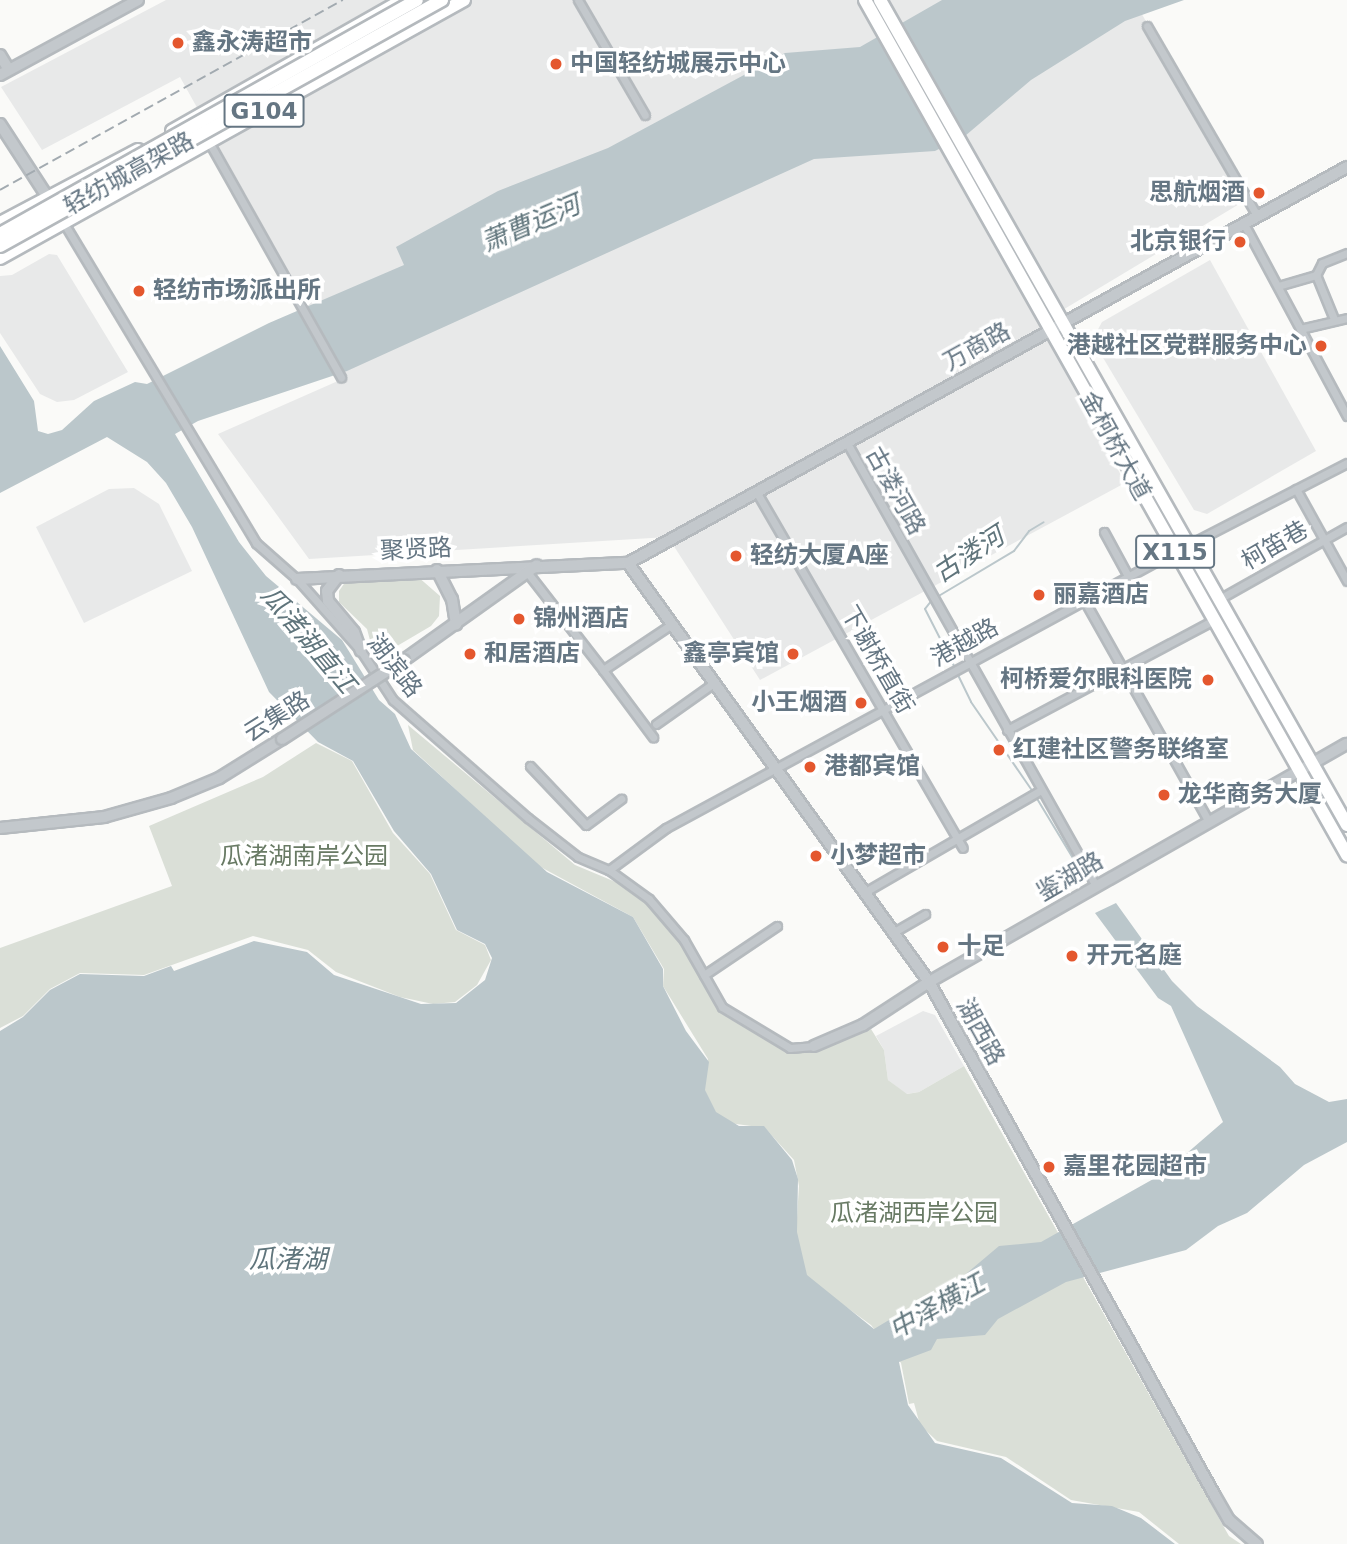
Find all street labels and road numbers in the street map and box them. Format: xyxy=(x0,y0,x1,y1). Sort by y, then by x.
road number: G104 xyxy=(222,92,306,130)
street label: 轻纺城高架路 xyxy=(59,126,199,222)
street label: 万商路 xyxy=(939,317,1015,377)
street label: 金柯桥大道 xyxy=(1073,387,1157,505)
street label: 古溇河路 xyxy=(859,442,931,540)
street label: 柯笛巷 xyxy=(1237,516,1313,576)
road number: X115 xyxy=(1135,532,1215,572)
street label: 聚贤路 xyxy=(379,534,453,566)
street label: 下谢桥直街 xyxy=(835,601,919,719)
street label: 港越路 xyxy=(927,613,1003,673)
street label: 湖滨路 xyxy=(360,629,428,703)
street label: 云集路 xyxy=(239,686,315,748)
street label: 鉴湖路 xyxy=(1032,847,1108,907)
street label: 湖西路 xyxy=(950,994,1010,1070)

